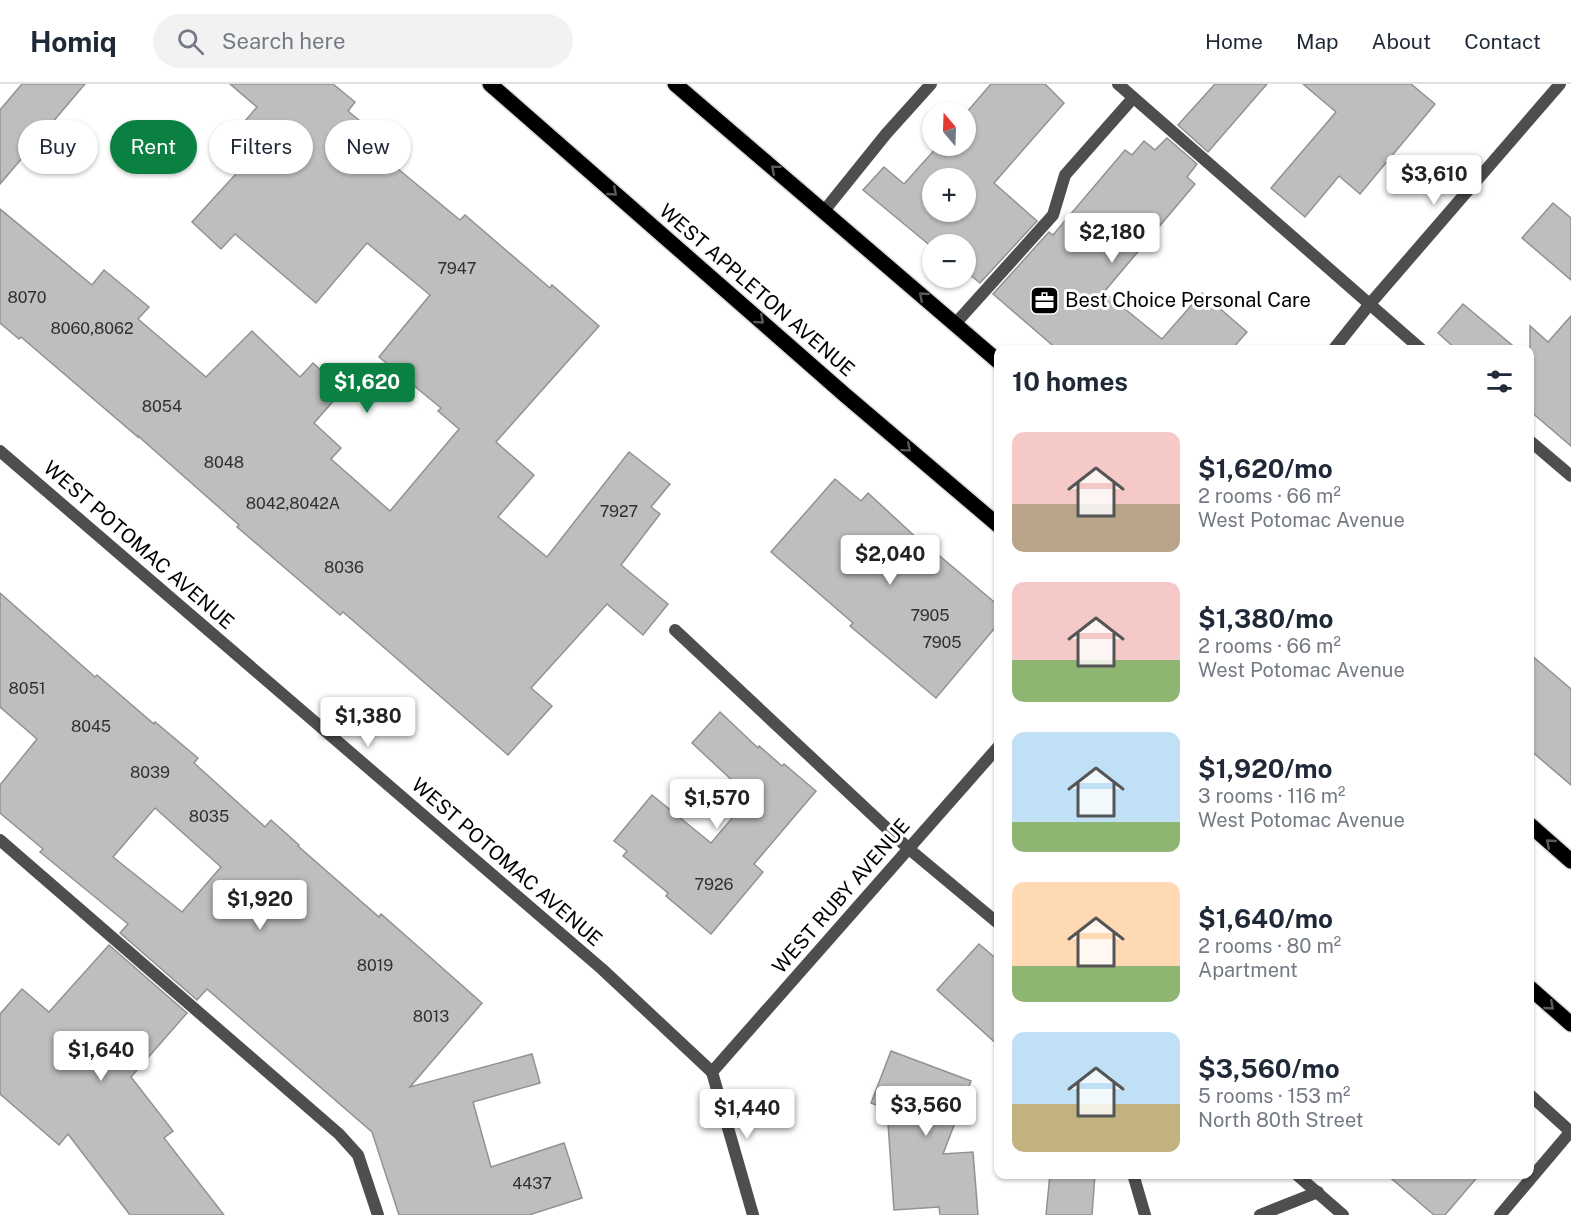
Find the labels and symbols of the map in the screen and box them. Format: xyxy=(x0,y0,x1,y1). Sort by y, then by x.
north arrow xyxy=(922,102,976,156)
pin: $3,610 xyxy=(1385,155,1483,206)
one-way arrow xyxy=(771,165,782,176)
one-way arrow xyxy=(606,185,617,196)
street label: WEST APPLETON AVENUE xyxy=(654,199,860,381)
pin: $2,180 xyxy=(1063,213,1161,264)
house number: 7947 xyxy=(438,259,476,278)
office icon: Best Choice Personal Care xyxy=(1028,284,1060,316)
house number: 8070 xyxy=(8,288,47,307)
place label: Best Choice Personal Care xyxy=(1065,288,1311,312)
one-way arrow xyxy=(919,292,930,303)
one-way arrow xyxy=(753,313,764,324)
house number: 8060,8062 xyxy=(51,319,133,338)
pin: $1,620 xyxy=(318,363,416,414)
house number: 8054 xyxy=(142,397,182,416)
one-way arrow xyxy=(900,441,911,452)
house number: 8048 xyxy=(204,453,244,472)
street label: WEST POTOMAC AVENUE xyxy=(39,456,239,634)
house number: 8042,8042A xyxy=(246,494,340,513)
house number: 7927 xyxy=(600,502,638,521)
pin: $2,040 xyxy=(841,535,939,586)
house number: 8036 xyxy=(324,558,364,577)
house number: 7905 xyxy=(910,606,950,625)
house number: 7905 xyxy=(922,633,962,652)
house number: 8051 xyxy=(9,679,45,698)
pin: $1,380 xyxy=(319,697,417,748)
house number: 8045 xyxy=(71,717,111,736)
house number: 8039 xyxy=(130,763,170,782)
street label: WEST POTOMAC AVENUE xyxy=(407,773,607,951)
pin: $1,570 xyxy=(668,779,766,830)
house number: 8035 xyxy=(189,807,229,826)
street label: WEST RUBY AVENUE xyxy=(767,814,915,978)
one-way arrow xyxy=(1547,839,1557,850)
house number: 7926 xyxy=(695,875,733,894)
pin: $1,920 xyxy=(211,880,309,931)
house number: 8019 xyxy=(357,956,393,975)
one-way arrow xyxy=(1544,999,1554,1010)
house number: 8013 xyxy=(413,1007,449,1026)
pin: $1,640 xyxy=(52,1031,150,1082)
pin: $3,560 xyxy=(877,1086,975,1137)
pin: $1,440 xyxy=(698,1089,796,1140)
house number: 4437 xyxy=(512,1174,552,1193)

